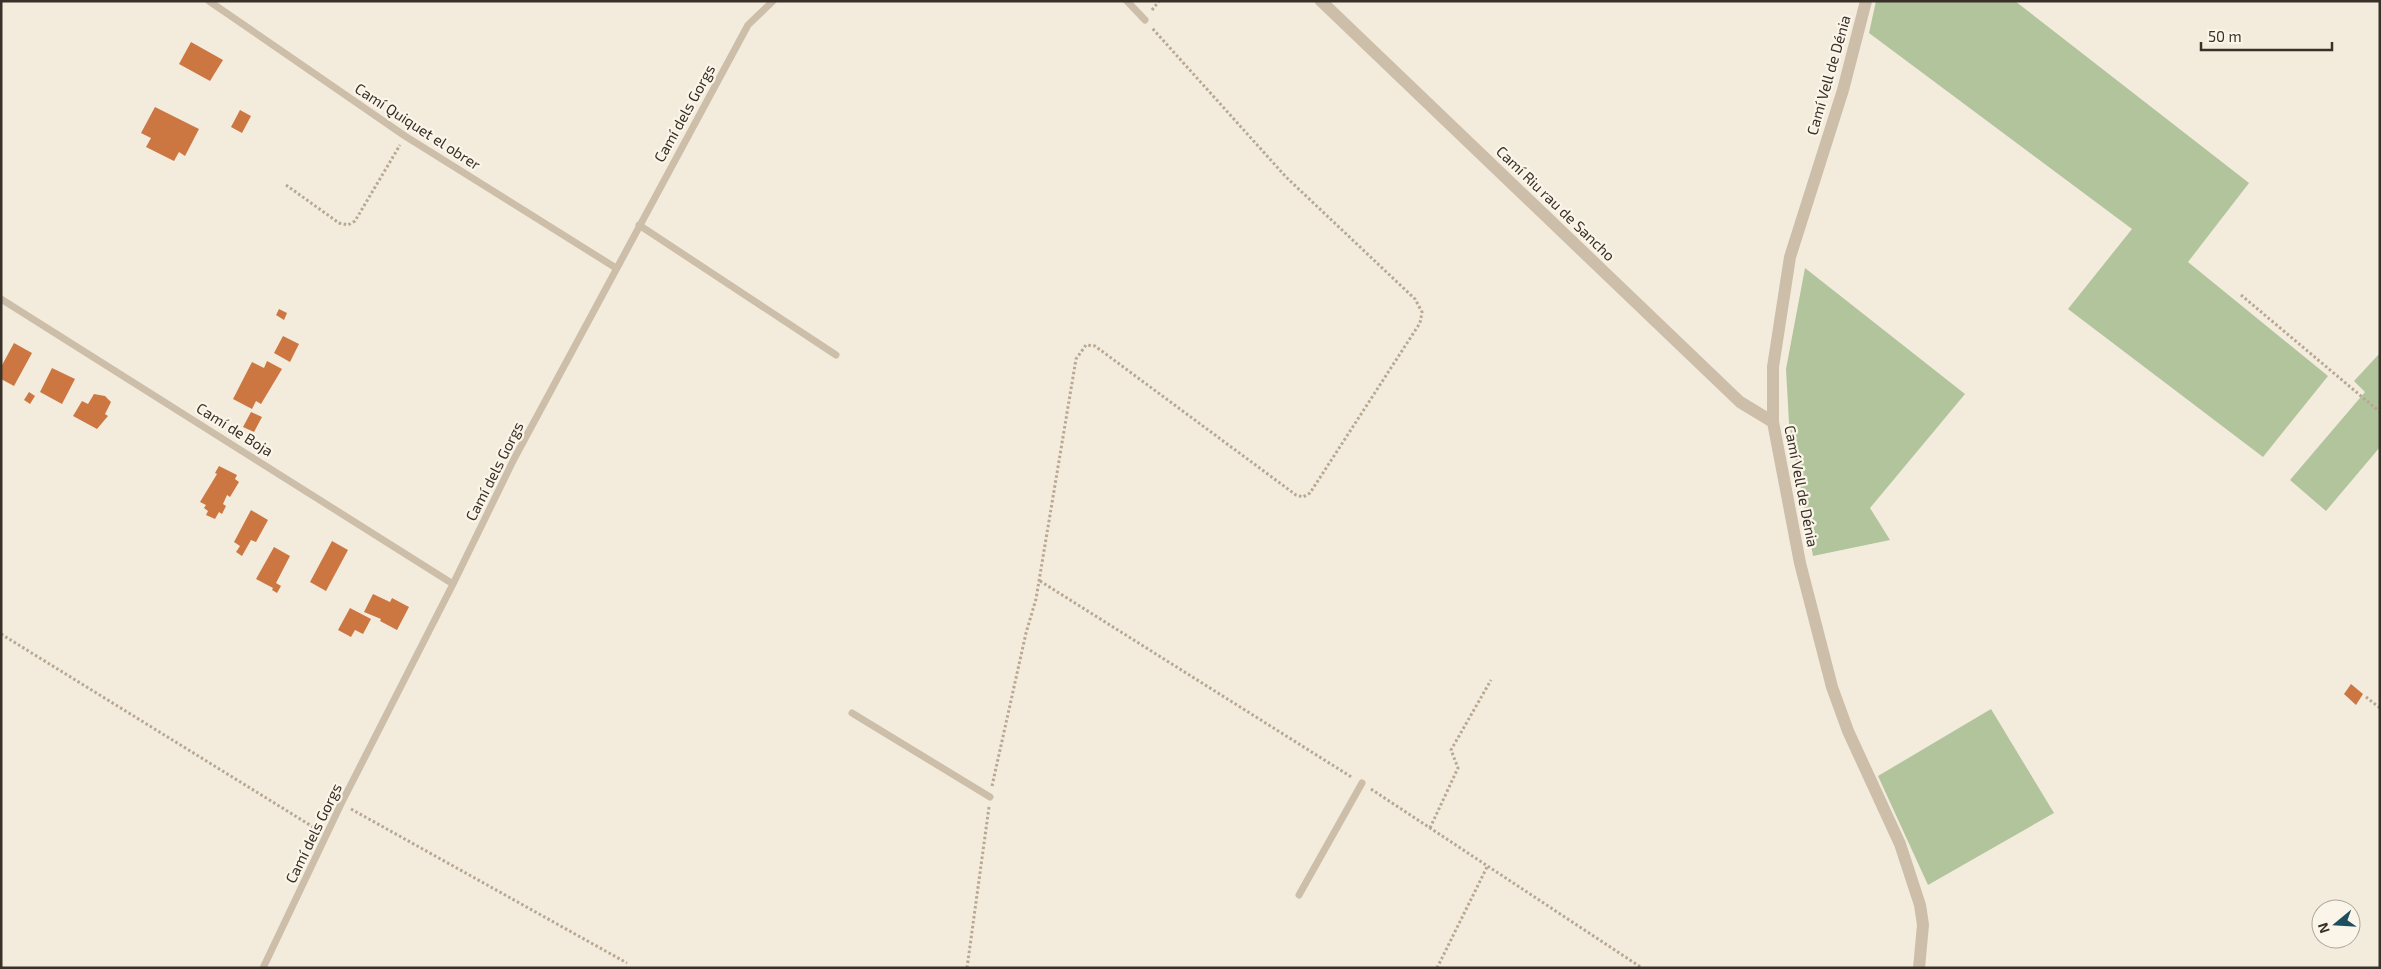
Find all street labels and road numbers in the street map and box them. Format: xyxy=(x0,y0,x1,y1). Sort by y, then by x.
street label: Camí Vell de Dénia xyxy=(1802,13,1854,137)
street label: Camí dels Gorgs xyxy=(650,61,718,165)
street label: Camí Quiquet el obrer xyxy=(351,79,484,174)
street label: Camí Riu rau de Sancho xyxy=(1493,142,1619,264)
street label: Camí de Boja xyxy=(193,398,277,460)
street label: Camí dels Gorgs xyxy=(461,418,527,524)
street label: Camí Vell de Dénia xyxy=(1781,424,1823,548)
street label: Camí dels Gorgs xyxy=(281,780,345,886)

